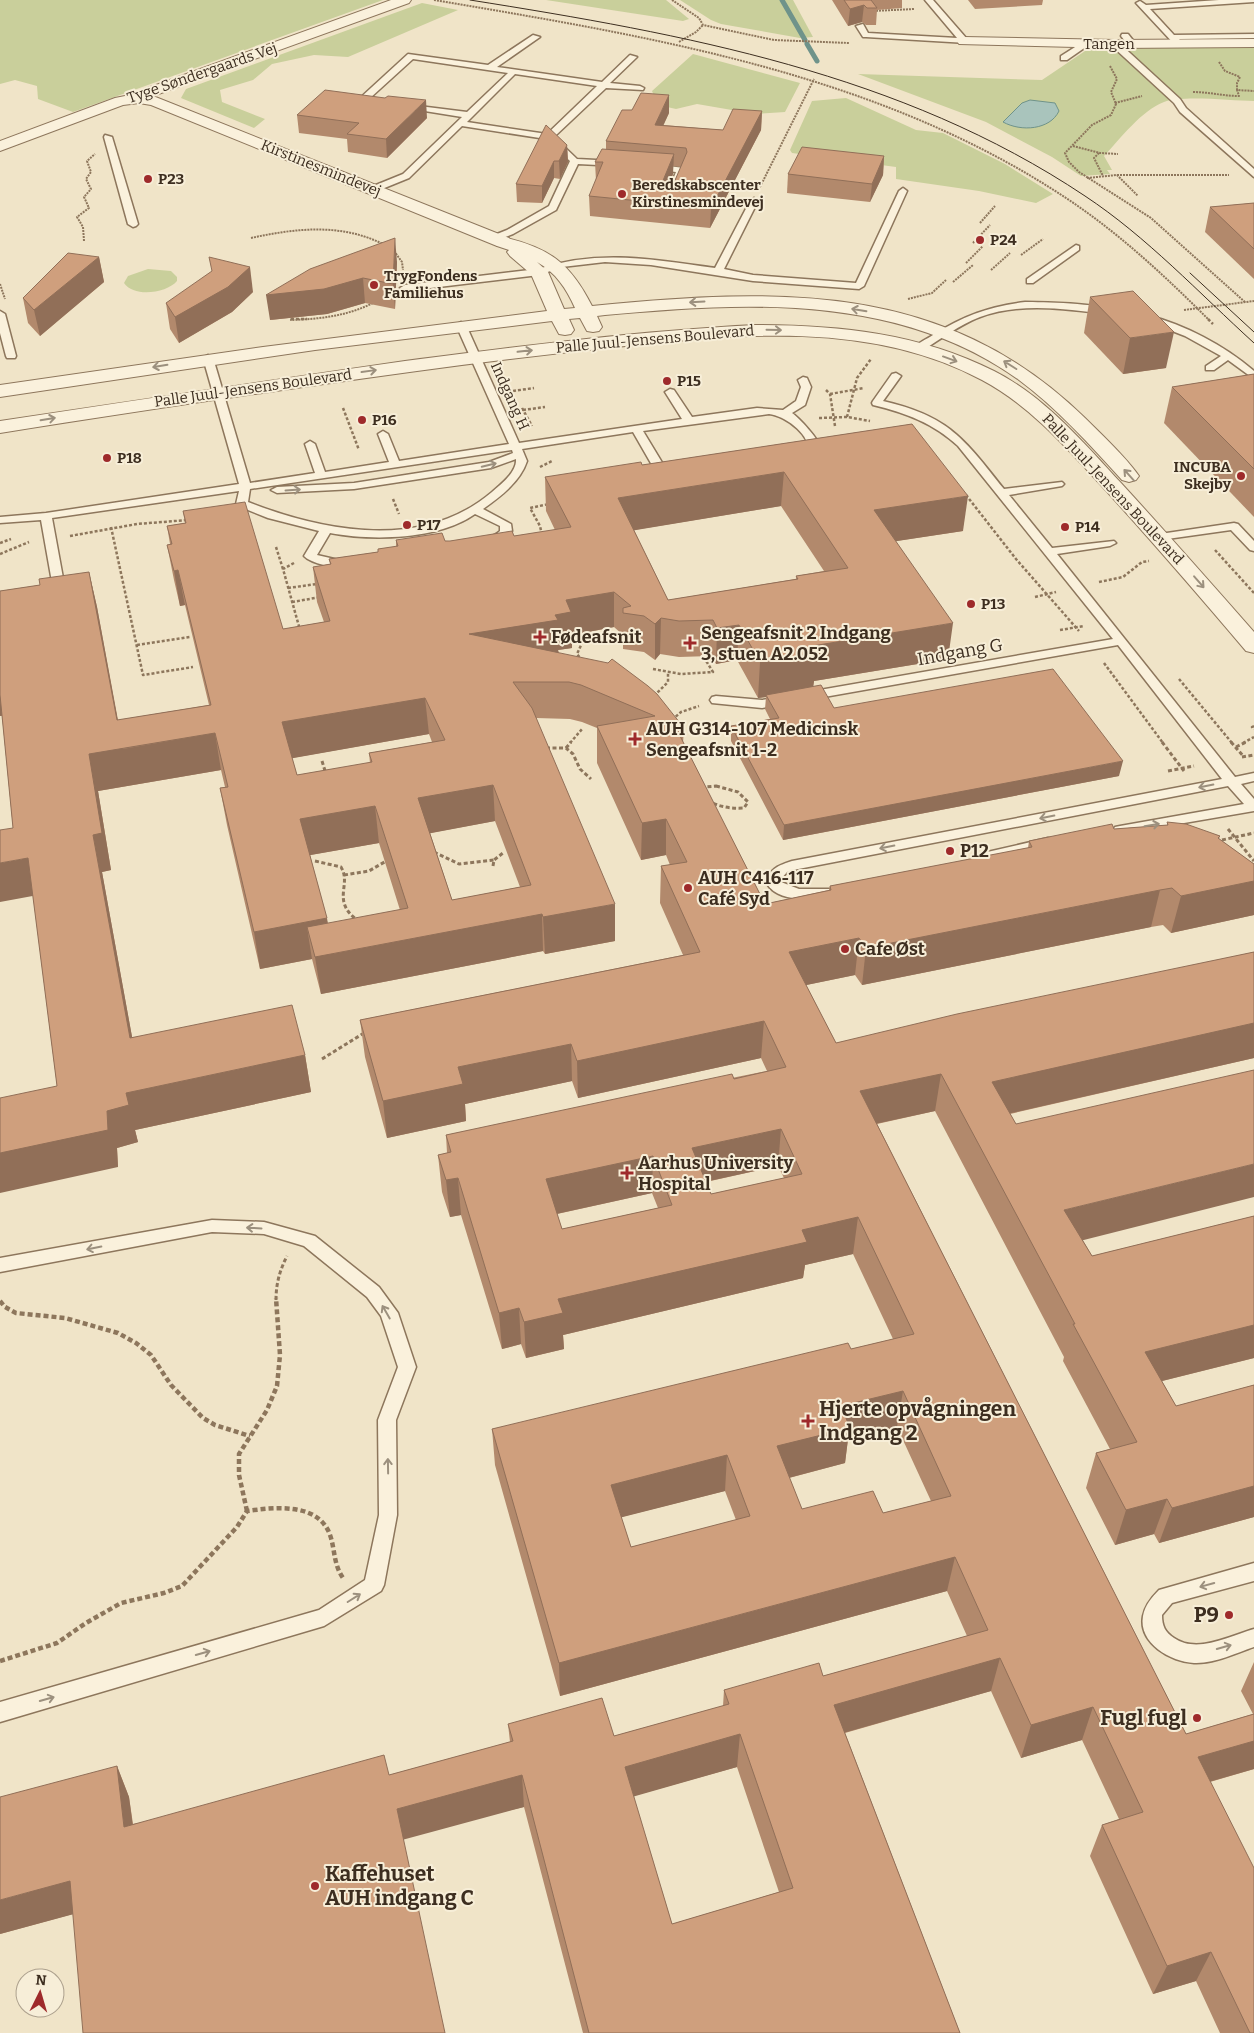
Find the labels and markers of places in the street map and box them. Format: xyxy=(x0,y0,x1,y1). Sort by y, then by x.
place label: P23 xyxy=(158,170,184,188)
marker: P23 xyxy=(142,173,154,185)
place label: Beredskabscenter Kirstinesmindevej xyxy=(632,176,764,211)
marker: Beredskabscenter Kirstinesmindevej xyxy=(616,188,628,200)
place label: P24 xyxy=(990,231,1017,249)
marker: P24 xyxy=(974,234,986,246)
place label: TrygFondens Familiehus xyxy=(384,267,478,302)
marker: TrygFondens Familiehus xyxy=(368,279,380,291)
place label: P15 xyxy=(677,372,701,390)
marker: P15 xyxy=(661,375,673,387)
place label: P16 xyxy=(372,411,397,429)
marker: P16 xyxy=(356,414,368,426)
place label: P18 xyxy=(117,449,142,467)
marker: P18 xyxy=(101,452,113,464)
place label: INCUBA Skejby xyxy=(1174,458,1232,493)
marker: INCUBA Skejby xyxy=(1235,470,1247,482)
place label: P17 xyxy=(417,516,441,534)
place label: P14 xyxy=(1075,518,1100,536)
marker: P17 xyxy=(401,519,413,531)
marker: P14 xyxy=(1059,521,1071,533)
place label: P13 xyxy=(981,595,1005,613)
marker: P13 xyxy=(965,598,977,610)
place label: Sengeafsnit 2 Indgang 3, stuen A2.052 xyxy=(701,622,892,665)
place label: Fødeafsnit xyxy=(551,626,642,648)
marker: Fødeafsnit xyxy=(533,630,547,644)
marker: Sengeafsnit 2 Indgang 3, stuen A2.052 xyxy=(683,636,697,650)
place label: AUH G314-107 Medicinsk Sengeafsnit 1-2 xyxy=(646,718,858,761)
marker: AUH G314-107 Medicinsk Sengeafsnit 1-2 xyxy=(628,732,642,746)
place label: P12 xyxy=(960,840,989,862)
marker: P12 xyxy=(944,845,956,857)
place label: AUH C416-117 Café Syd xyxy=(698,867,814,910)
marker: AUH C416-117 Café Syd xyxy=(682,882,694,894)
place label: Cafe Øst xyxy=(855,938,925,960)
marker: Cafe Øst xyxy=(839,943,851,955)
place label: Aarhus University Hospital xyxy=(638,1152,794,1195)
marker: Aarhus University Hospital xyxy=(620,1166,634,1180)
place label: Hjerte opvågningen Indgang 2 xyxy=(819,1396,1016,1446)
marker: Hjerte opvågningen Indgang 2 xyxy=(801,1414,815,1428)
place label: P9 xyxy=(1194,1602,1219,1628)
marker: P9 xyxy=(1223,1609,1235,1621)
place label: Fugl fugl xyxy=(1100,1705,1187,1731)
marker: Fugl fugl xyxy=(1191,1712,1203,1724)
place label: Kaffehuset AUH indgang C xyxy=(325,1861,474,1911)
marker: Kaffehuset AUH indgang C xyxy=(309,1880,321,1892)

